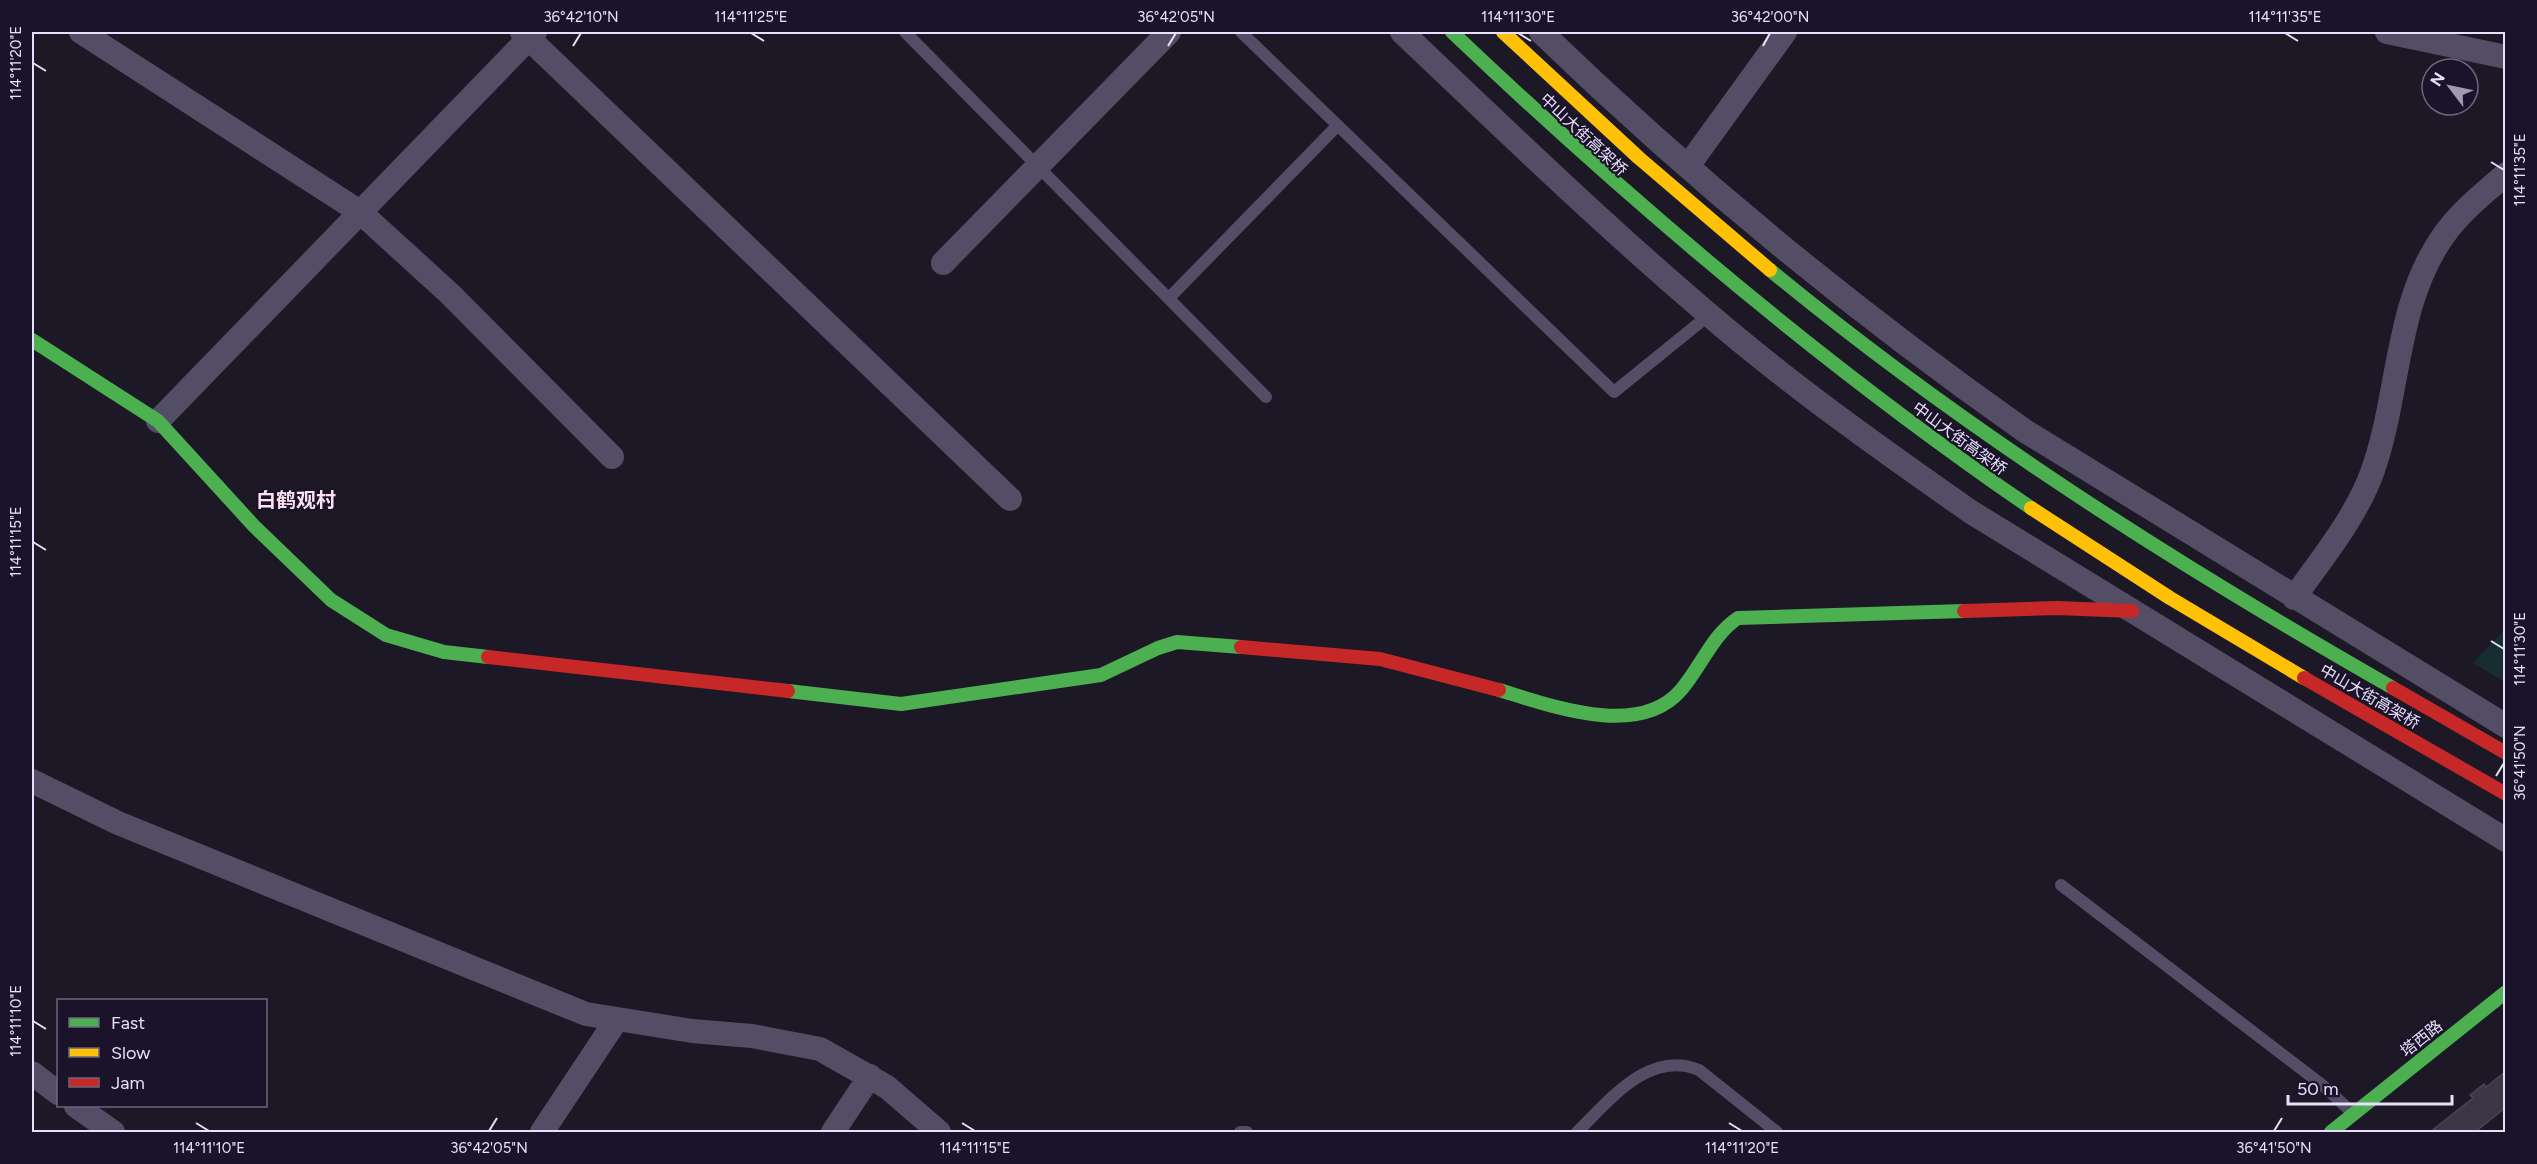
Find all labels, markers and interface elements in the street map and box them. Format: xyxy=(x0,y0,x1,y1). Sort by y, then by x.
text: 36°42'10"N xyxy=(543,8,619,26)
text: 114°11'25"E xyxy=(714,8,788,26)
text: 36°42'05"N xyxy=(1137,8,1215,26)
text: 114°11'30"E xyxy=(1481,8,1555,26)
text: 36°42'00"N xyxy=(1731,8,1809,26)
text: 114°11'35"E xyxy=(2248,8,2322,26)
text: 114°11'20"E xyxy=(7,26,25,100)
north arrow xyxy=(2420,57,2480,117)
text: N xyxy=(2426,69,2449,90)
street label: 中山大街高架桥 xyxy=(1536,89,1631,180)
text: 114°11'35"E xyxy=(2511,133,2529,207)
street label: 中山大街高架桥 xyxy=(1909,398,2011,479)
district label: 白鹤观村 xyxy=(256,488,336,512)
text: 114°11'15"E xyxy=(7,506,25,578)
text: 114°11'30"E xyxy=(2511,612,2529,686)
street label: 中山大街高架桥 xyxy=(2316,660,2423,733)
text: 36°41'50"N xyxy=(2511,725,2529,801)
text: 114°11'10"E xyxy=(7,985,25,1057)
legend xyxy=(57,999,267,1107)
text: Fast xyxy=(111,1012,145,1034)
street label: 塔西路 xyxy=(2397,1016,2446,1061)
text: Slow xyxy=(111,1042,150,1064)
scale bar xyxy=(2288,1068,2452,1106)
text: Jam xyxy=(111,1072,145,1094)
text: 50 m xyxy=(2297,1078,2339,1100)
text: 114°11'10"E xyxy=(173,1139,245,1157)
text: 36°42'05"N xyxy=(450,1139,528,1157)
text: 114°11'15"E xyxy=(939,1139,1011,1157)
text: 114°11'20"E xyxy=(1705,1139,1779,1157)
text: 36°41'50"N xyxy=(2236,1139,2312,1157)

